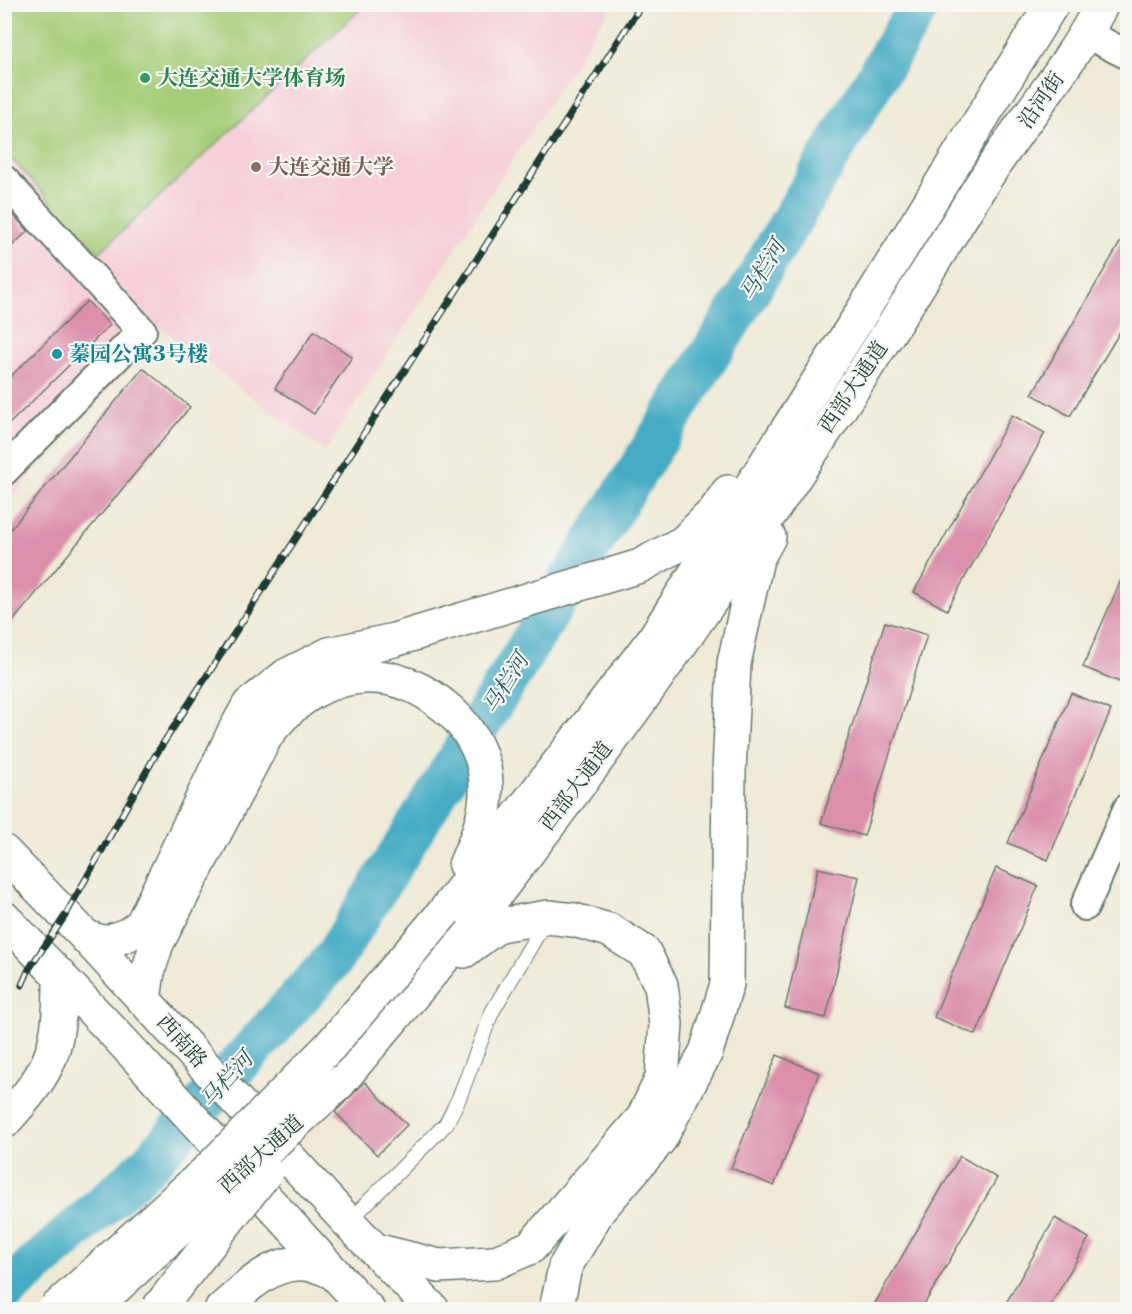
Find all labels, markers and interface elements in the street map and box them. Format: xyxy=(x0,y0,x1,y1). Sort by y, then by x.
place label: 大连交通大学体育场 xyxy=(157,66,346,92)
street label: 沿河街 xyxy=(1013,67,1071,134)
marker: 大连交通大学体育场 xyxy=(138,71,152,85)
place label: 大连交通大学 xyxy=(268,155,394,181)
marker: 大连交通大学 xyxy=(249,160,263,174)
water label: 马栏河 xyxy=(735,232,794,306)
street label: 西部大通道 xyxy=(814,337,894,438)
place label: 蓁园公寓3号楼 xyxy=(69,342,208,368)
marker: 蓁园公寓3号楼 xyxy=(50,347,64,361)
water label: 马栏河 xyxy=(477,645,537,719)
street label: 西部大通道 xyxy=(535,737,619,836)
street label: 西南路 xyxy=(151,1010,212,1074)
water label: 马栏河 xyxy=(195,1043,262,1114)
street label: 西部大通道 xyxy=(214,1110,309,1200)

